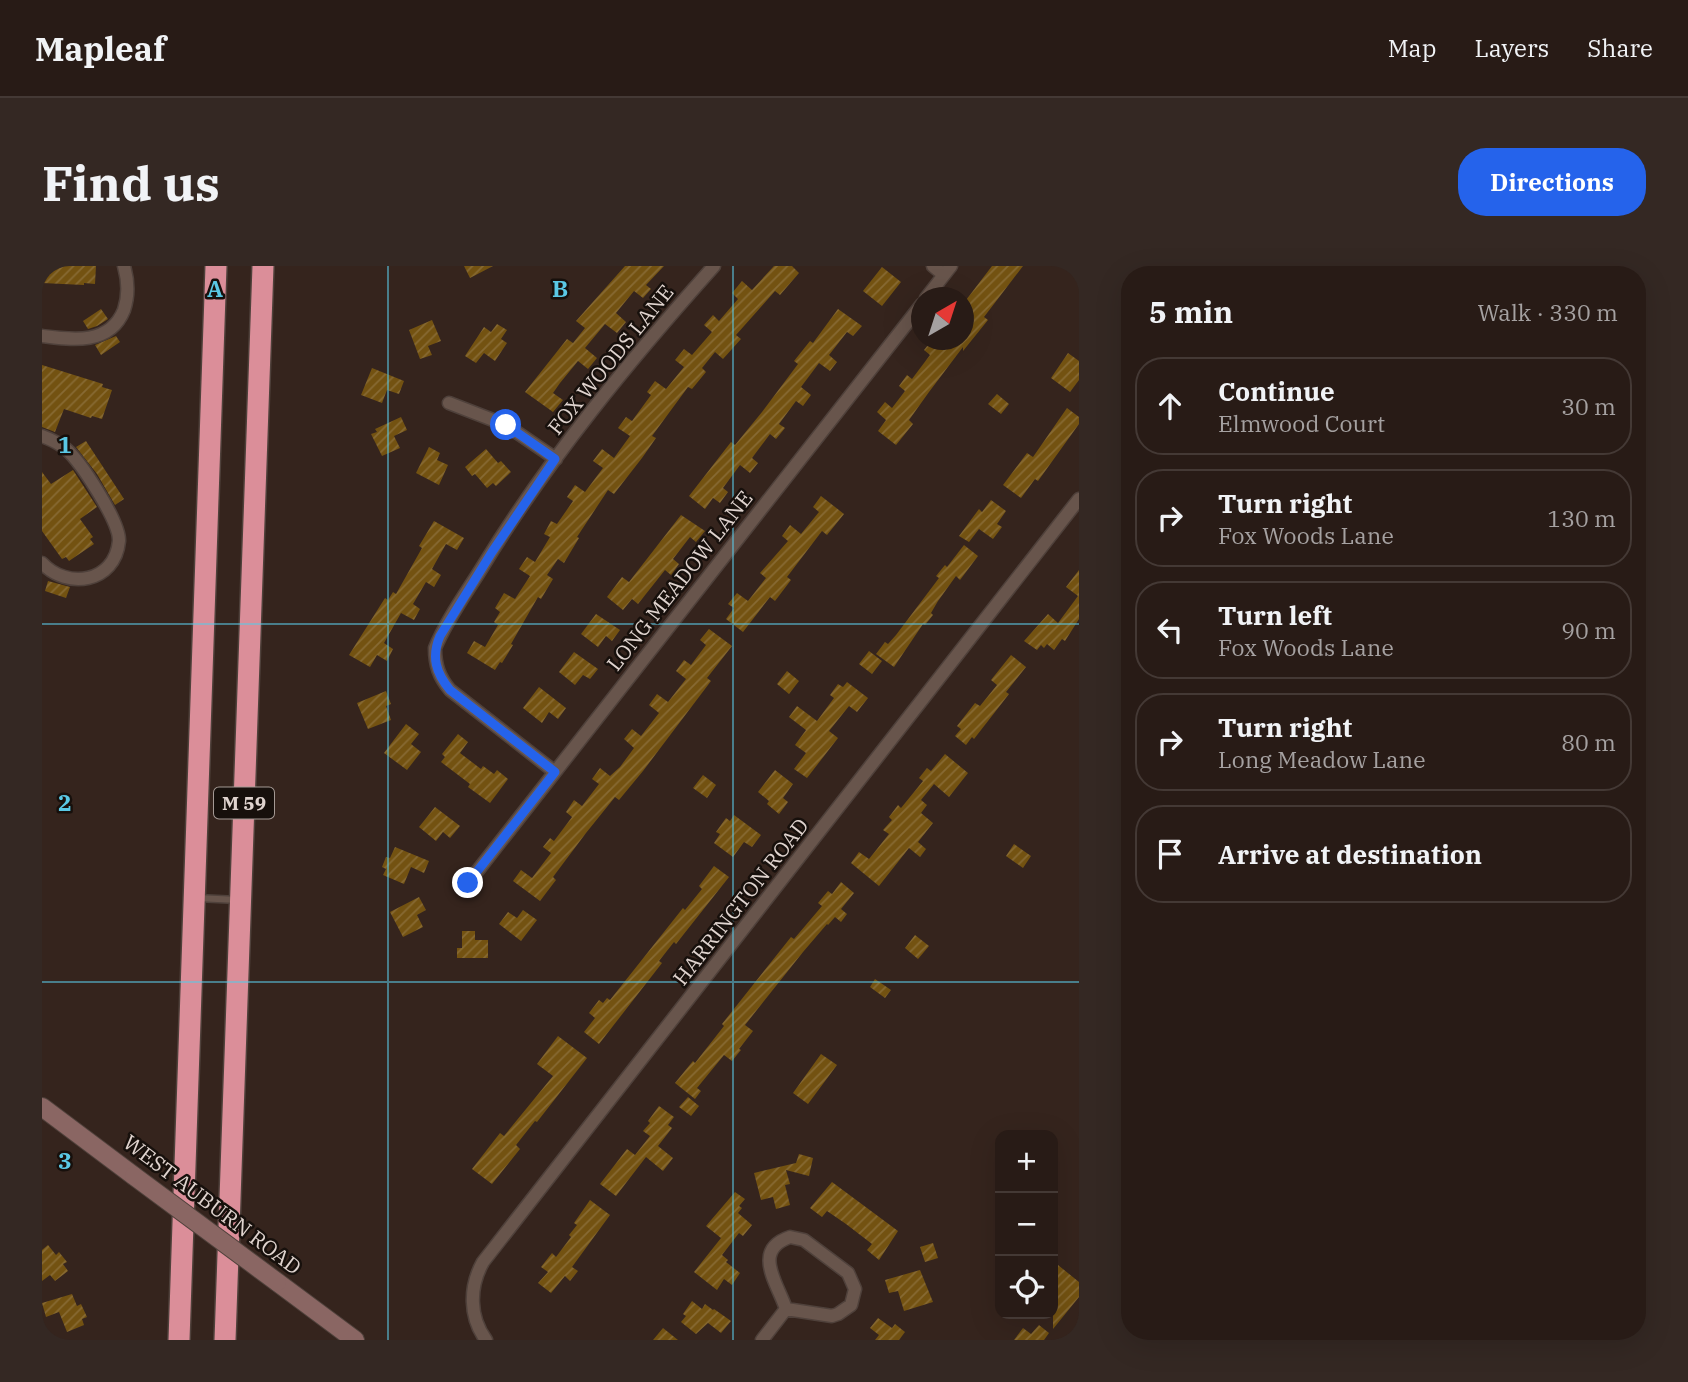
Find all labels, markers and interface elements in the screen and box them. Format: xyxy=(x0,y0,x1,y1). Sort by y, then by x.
text: Mapleaf xyxy=(35,27,166,70)
text: Map xyxy=(1388,32,1436,64)
text: Layers xyxy=(1474,32,1549,64)
text: Share xyxy=(1587,32,1653,64)
button: Directions xyxy=(1458,148,1646,216)
text: Find us xyxy=(42,151,220,214)
text: A xyxy=(207,273,223,303)
text: B xyxy=(552,273,568,303)
street label: FOX WOODS LANE xyxy=(541,278,680,440)
north arrow xyxy=(911,287,974,350)
text: 5 min xyxy=(1149,292,1233,331)
text: Walk · 330 m xyxy=(1477,297,1618,327)
text: Continue xyxy=(1218,374,1335,408)
icon: ahead xyxy=(1151,387,1189,425)
text: 30 m xyxy=(1561,391,1616,421)
text: Elmwood Court xyxy=(1218,408,1385,438)
route start xyxy=(490,409,521,440)
text: 1 xyxy=(58,429,72,459)
street label: LONG MEADOW LANE xyxy=(600,484,758,676)
text: Turn right xyxy=(1218,486,1352,520)
icon: right xyxy=(1151,499,1189,537)
text: 130 m xyxy=(1547,503,1616,533)
text: Fox Woods Lane xyxy=(1218,520,1394,550)
text: Turn left xyxy=(1218,598,1332,632)
icon: left xyxy=(1151,611,1189,649)
text: 90 m xyxy=(1561,615,1616,645)
text: Fox Woods Lane xyxy=(1218,632,1394,662)
text: Turn right xyxy=(1218,710,1352,744)
icon: right xyxy=(1151,723,1189,761)
text: 80 m xyxy=(1561,727,1616,757)
text: Long Meadow Lane xyxy=(1218,744,1426,774)
text: 2 xyxy=(58,787,72,817)
road number: M 59 xyxy=(214,788,274,818)
street label: HARRINGTON ROAD xyxy=(666,812,814,991)
icon: arrive xyxy=(1151,835,1189,873)
text: Arrive at destination xyxy=(1218,837,1482,871)
route end xyxy=(452,867,483,898)
street label: WEST AUBURN ROAD xyxy=(118,1128,307,1280)
map controls xyxy=(995,1130,1058,1319)
button: + xyxy=(995,1130,1058,1193)
text: 3 xyxy=(58,1145,72,1175)
button: − xyxy=(995,1193,1058,1256)
button: locate xyxy=(995,1256,1058,1319)

